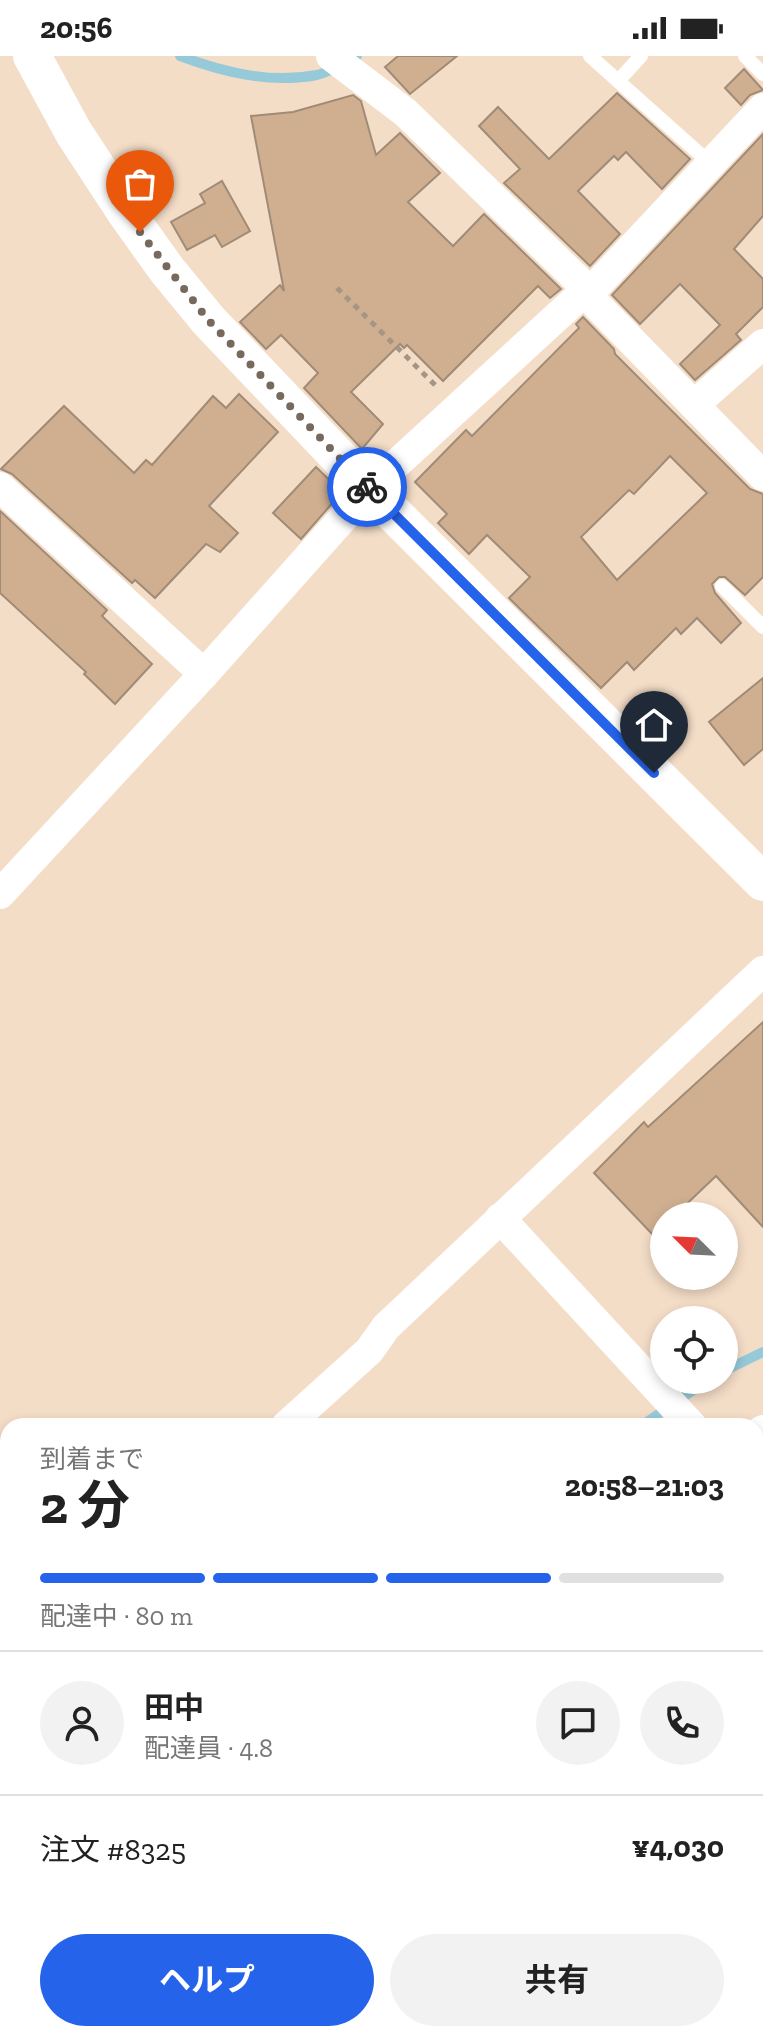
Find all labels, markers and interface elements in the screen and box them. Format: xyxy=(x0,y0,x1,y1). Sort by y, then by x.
text: 20:56 xyxy=(40,10,113,46)
pin xyxy=(106,150,174,232)
icon: bag xyxy=(118,162,162,206)
courier xyxy=(327,447,407,527)
icon: bike xyxy=(345,465,389,509)
pin xyxy=(620,691,688,773)
icon: home xyxy=(632,703,676,747)
north arrow xyxy=(650,1202,738,1290)
map controls xyxy=(650,1202,738,1394)
button: locate xyxy=(650,1306,738,1394)
text: 到着まで xyxy=(40,1443,144,1475)
text: 20:58–21:03 xyxy=(565,1468,724,1504)
text: 2 分 xyxy=(40,1474,130,1536)
text: 配達中 · 80 m xyxy=(40,1600,193,1632)
button: person xyxy=(40,1681,124,1765)
button: chat xyxy=(536,1681,620,1765)
button: phone xyxy=(640,1681,724,1765)
text: 田中 xyxy=(144,1690,204,1726)
text: 配達員 · 4.8 xyxy=(144,1732,273,1764)
text: ¥4,030 xyxy=(632,1829,724,1865)
text: 注文 #8325 xyxy=(40,1832,186,1868)
button: ヘルプ xyxy=(40,1934,374,2026)
button: 共有 xyxy=(390,1934,724,2026)

